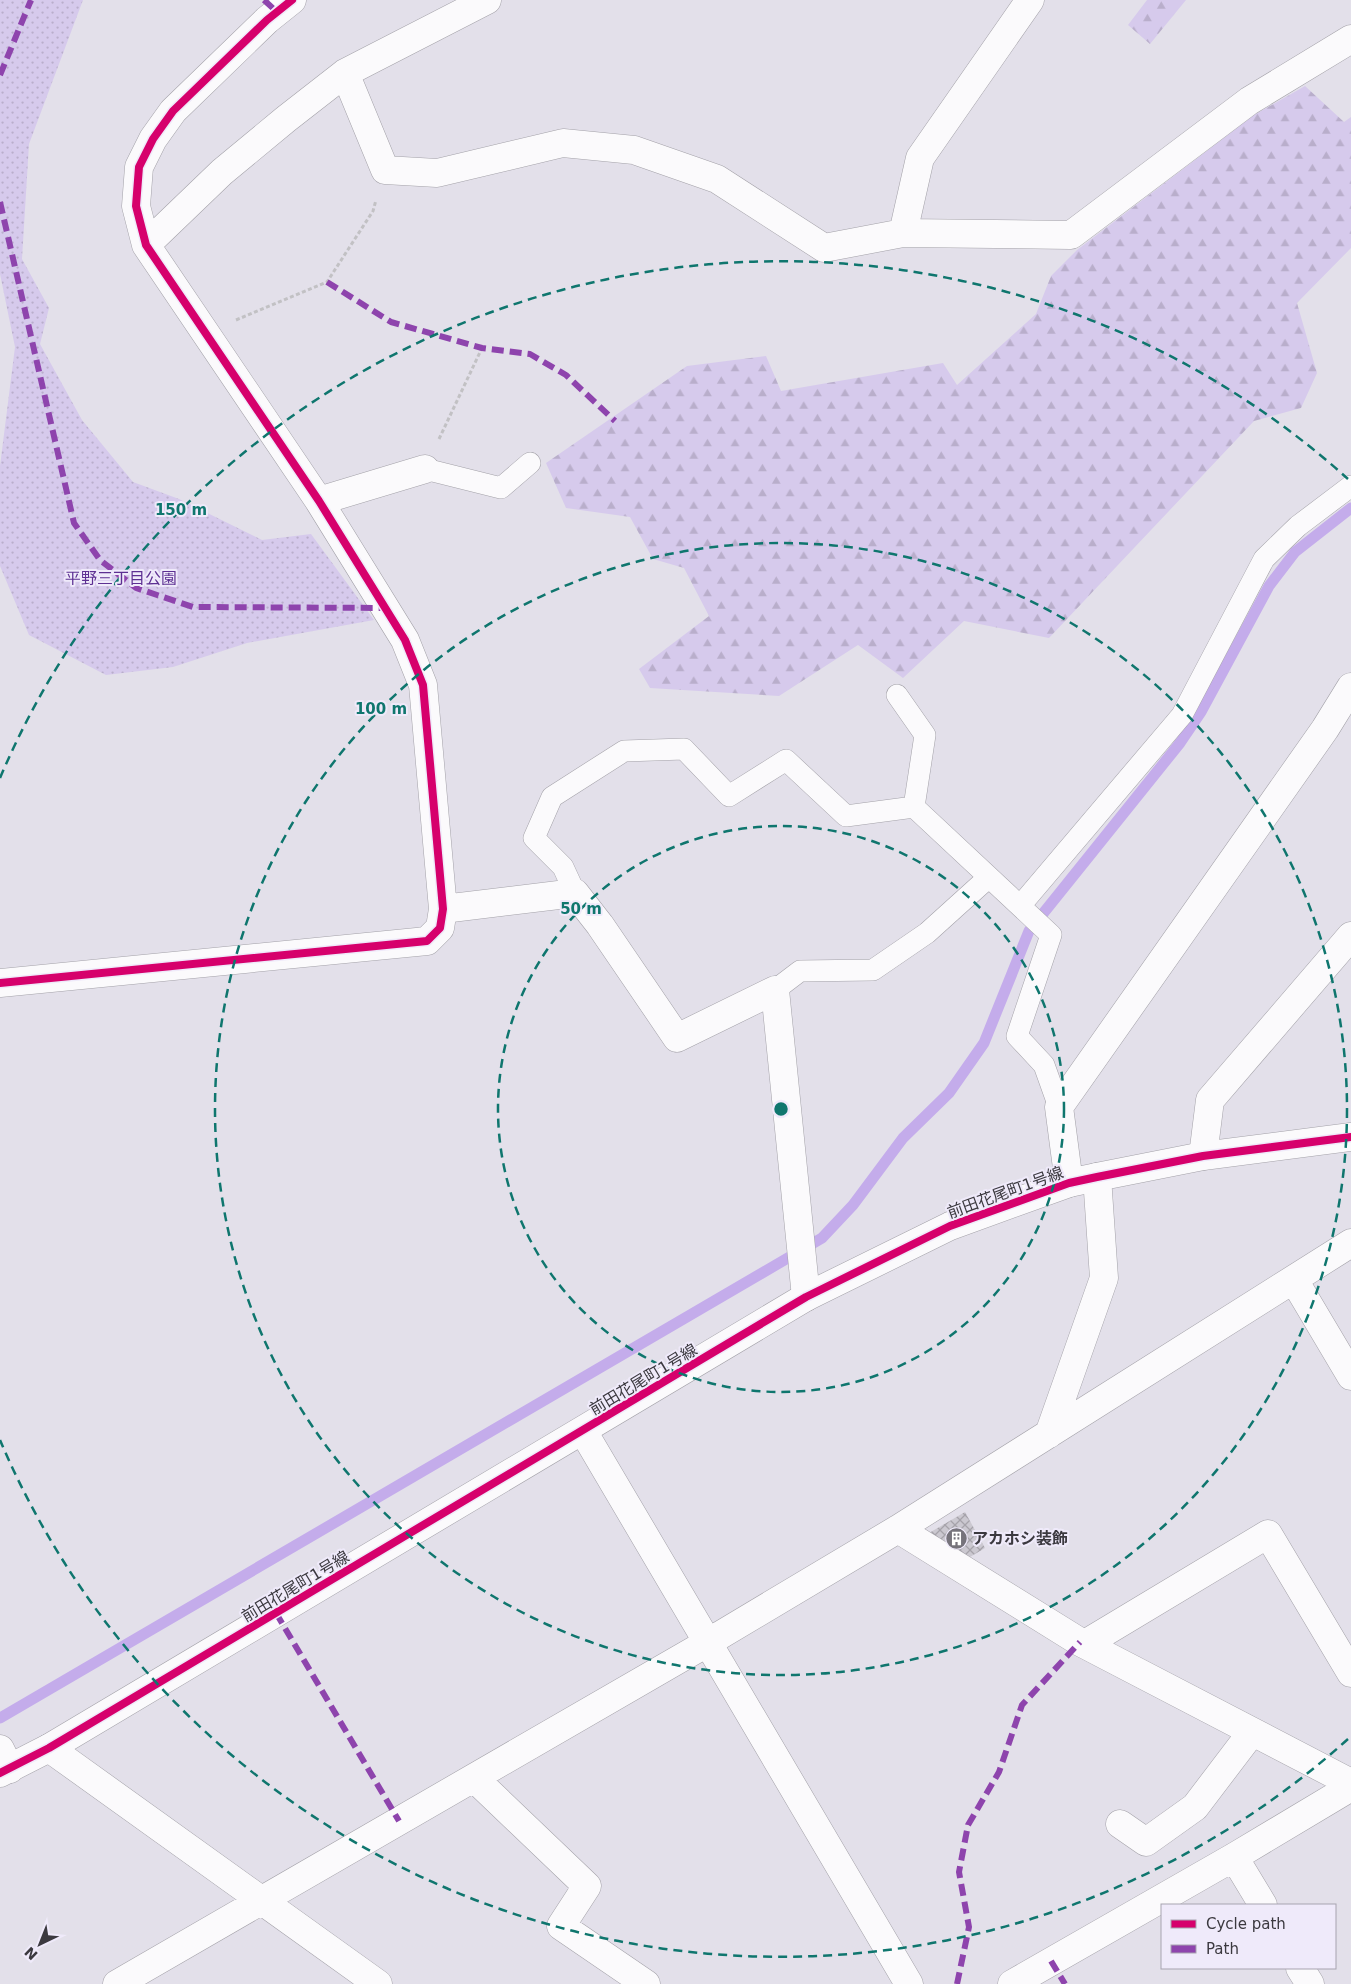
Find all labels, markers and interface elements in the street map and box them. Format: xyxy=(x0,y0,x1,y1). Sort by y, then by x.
text: 150 m xyxy=(155,501,207,519)
park label: 平野三丁目公園 xyxy=(65,569,177,588)
text: 100 m xyxy=(355,700,407,718)
text: 50 m xyxy=(560,900,602,918)
centre of rings xyxy=(772,1100,790,1118)
street label: 前田花尾町1号線 xyxy=(945,1163,1066,1222)
street label: 前田花尾町1号線 xyxy=(586,1340,701,1419)
building icon: アカホシ装飾 xyxy=(944,1526,968,1550)
place label: アカホシ装飾 xyxy=(972,1529,1068,1548)
street label: 前田花尾町1号線 xyxy=(238,1547,353,1626)
legend xyxy=(1161,1904,1336,1969)
text: Cycle path xyxy=(1206,1915,1286,1933)
north arrow xyxy=(15,1919,65,1969)
text: Path xyxy=(1206,1940,1239,1958)
text: N xyxy=(21,1944,41,1963)

